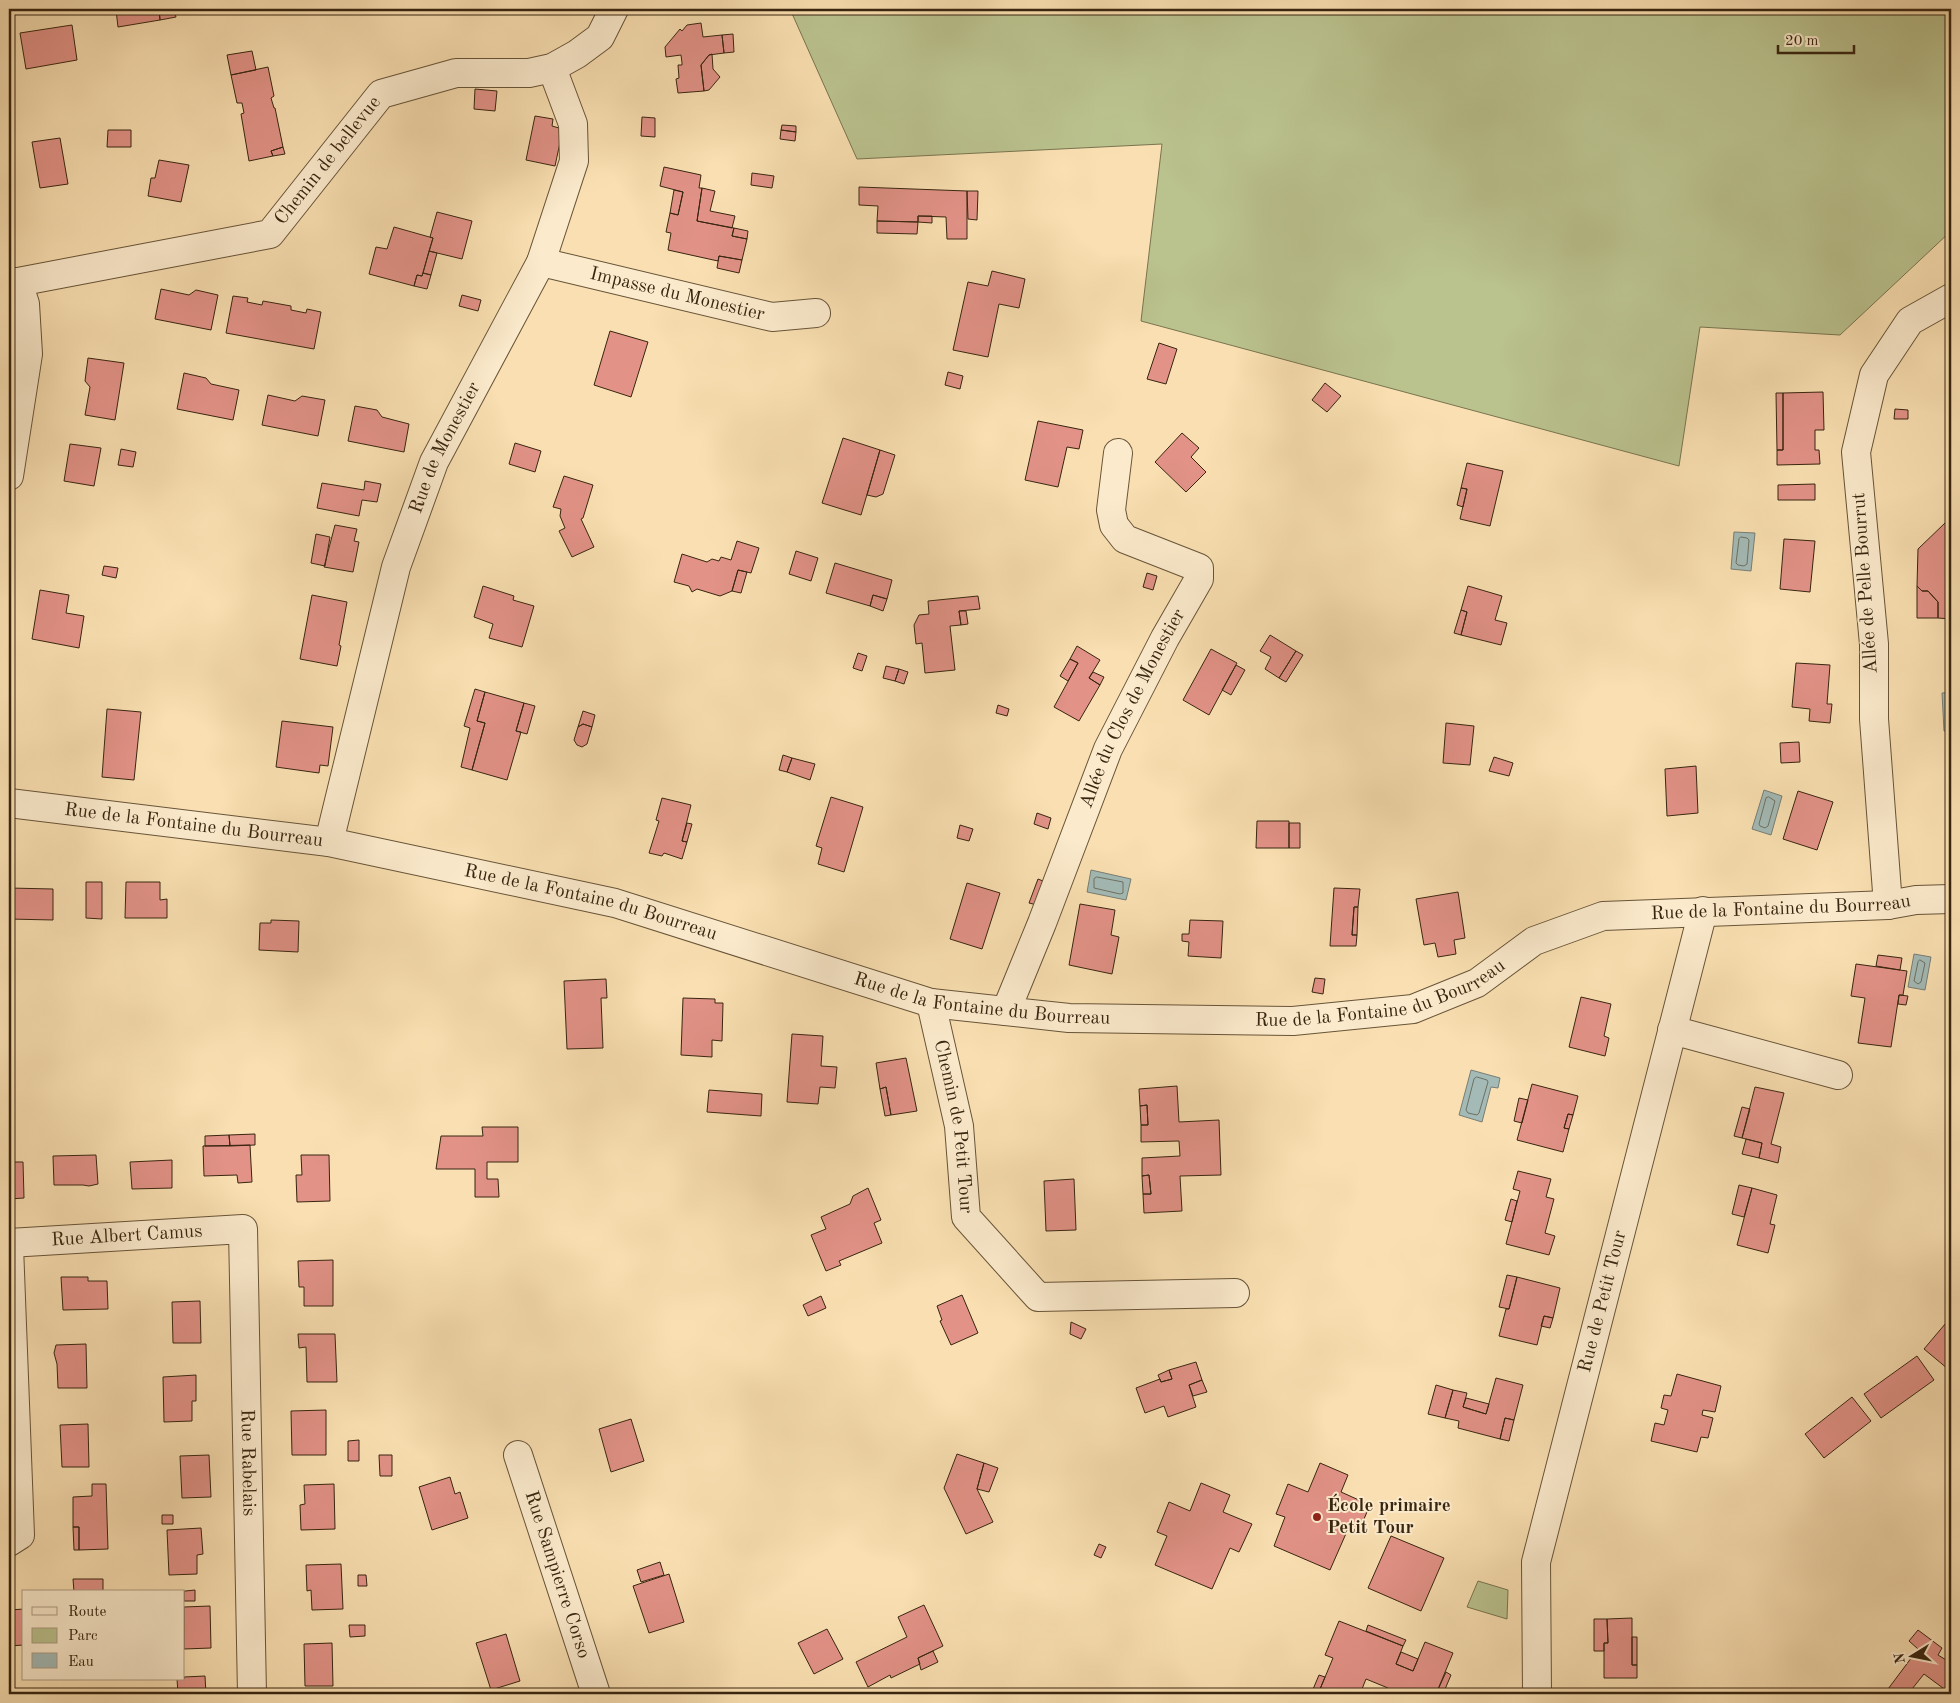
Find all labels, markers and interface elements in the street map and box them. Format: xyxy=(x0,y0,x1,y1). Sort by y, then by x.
scale bar xyxy=(1778,22,1854,54)
text: 20 m xyxy=(1785,34,1819,49)
street label: Chemin de bellevue xyxy=(271,93,385,229)
street label: Impasse du Monestier xyxy=(588,264,767,324)
street label: Rue de Monestier xyxy=(407,379,484,516)
street label: Allée de Pelle Bourrut xyxy=(1850,492,1882,674)
street label: Allée du Clos de Monestier xyxy=(1077,606,1189,811)
street label: Rue de la Fontaine du Bourreau xyxy=(63,800,324,851)
street label: Rue de la Fontaine du Bourreau xyxy=(462,862,719,944)
street label: Rue de la Fontaine du Bourreau xyxy=(1650,892,1912,924)
street label: Rue de la Fontaine du Bourreau xyxy=(1255,956,1509,1030)
street label: Rue de la Fontaine du Bourreau xyxy=(851,970,1110,1028)
street label: Chemin de Petit Tour xyxy=(930,1038,975,1214)
street label: Rue Albert Camus xyxy=(51,1222,203,1250)
street label: Rue de Petit Tour xyxy=(1576,1228,1630,1375)
street label: Rue Rabelais xyxy=(237,1409,258,1516)
street label: Rue Sampierre Corso xyxy=(521,1489,593,1661)
place label: École primaire Petit Tour xyxy=(1327,1493,1451,1538)
marker: École primaire Petit Tour xyxy=(1311,1511,1323,1523)
legend xyxy=(22,1590,185,1680)
text: Route xyxy=(68,1605,106,1620)
text: Parc xyxy=(68,1629,98,1644)
north arrow xyxy=(1888,1630,1938,1680)
text: N xyxy=(1892,1651,1908,1665)
text: Eau xyxy=(68,1655,94,1670)

